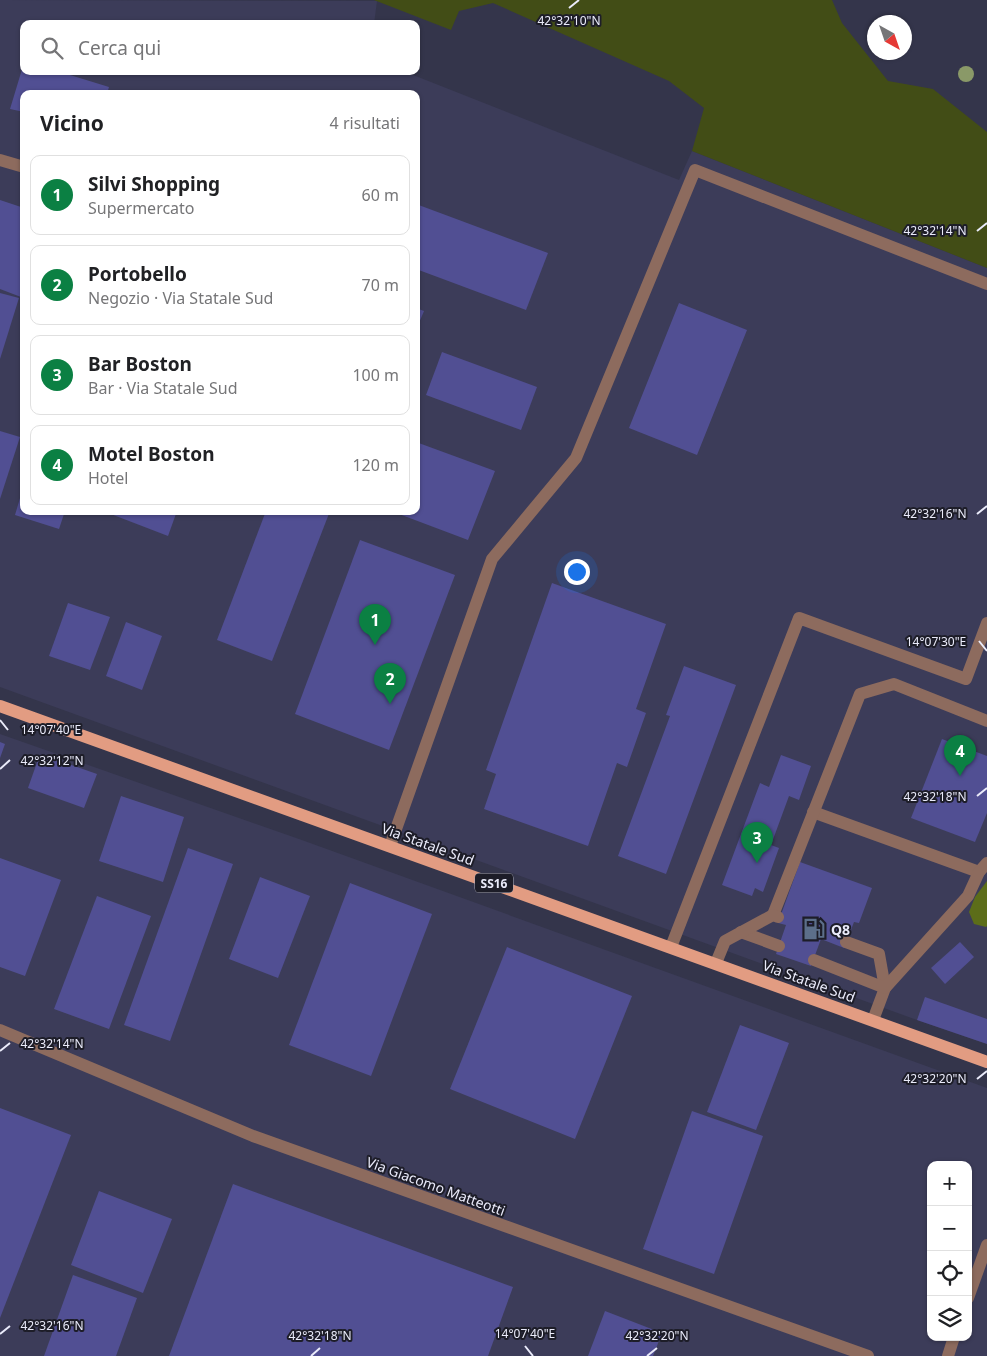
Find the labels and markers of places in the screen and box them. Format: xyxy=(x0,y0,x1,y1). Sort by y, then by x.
pin: 1 xyxy=(359,604,391,645)
pin: 2 xyxy=(374,663,406,704)
pin: 4 xyxy=(944,735,976,776)
pin: 3 xyxy=(741,822,773,863)
fuel station icon: Q8 xyxy=(801,916,827,942)
place label: Q8 xyxy=(831,920,850,939)

